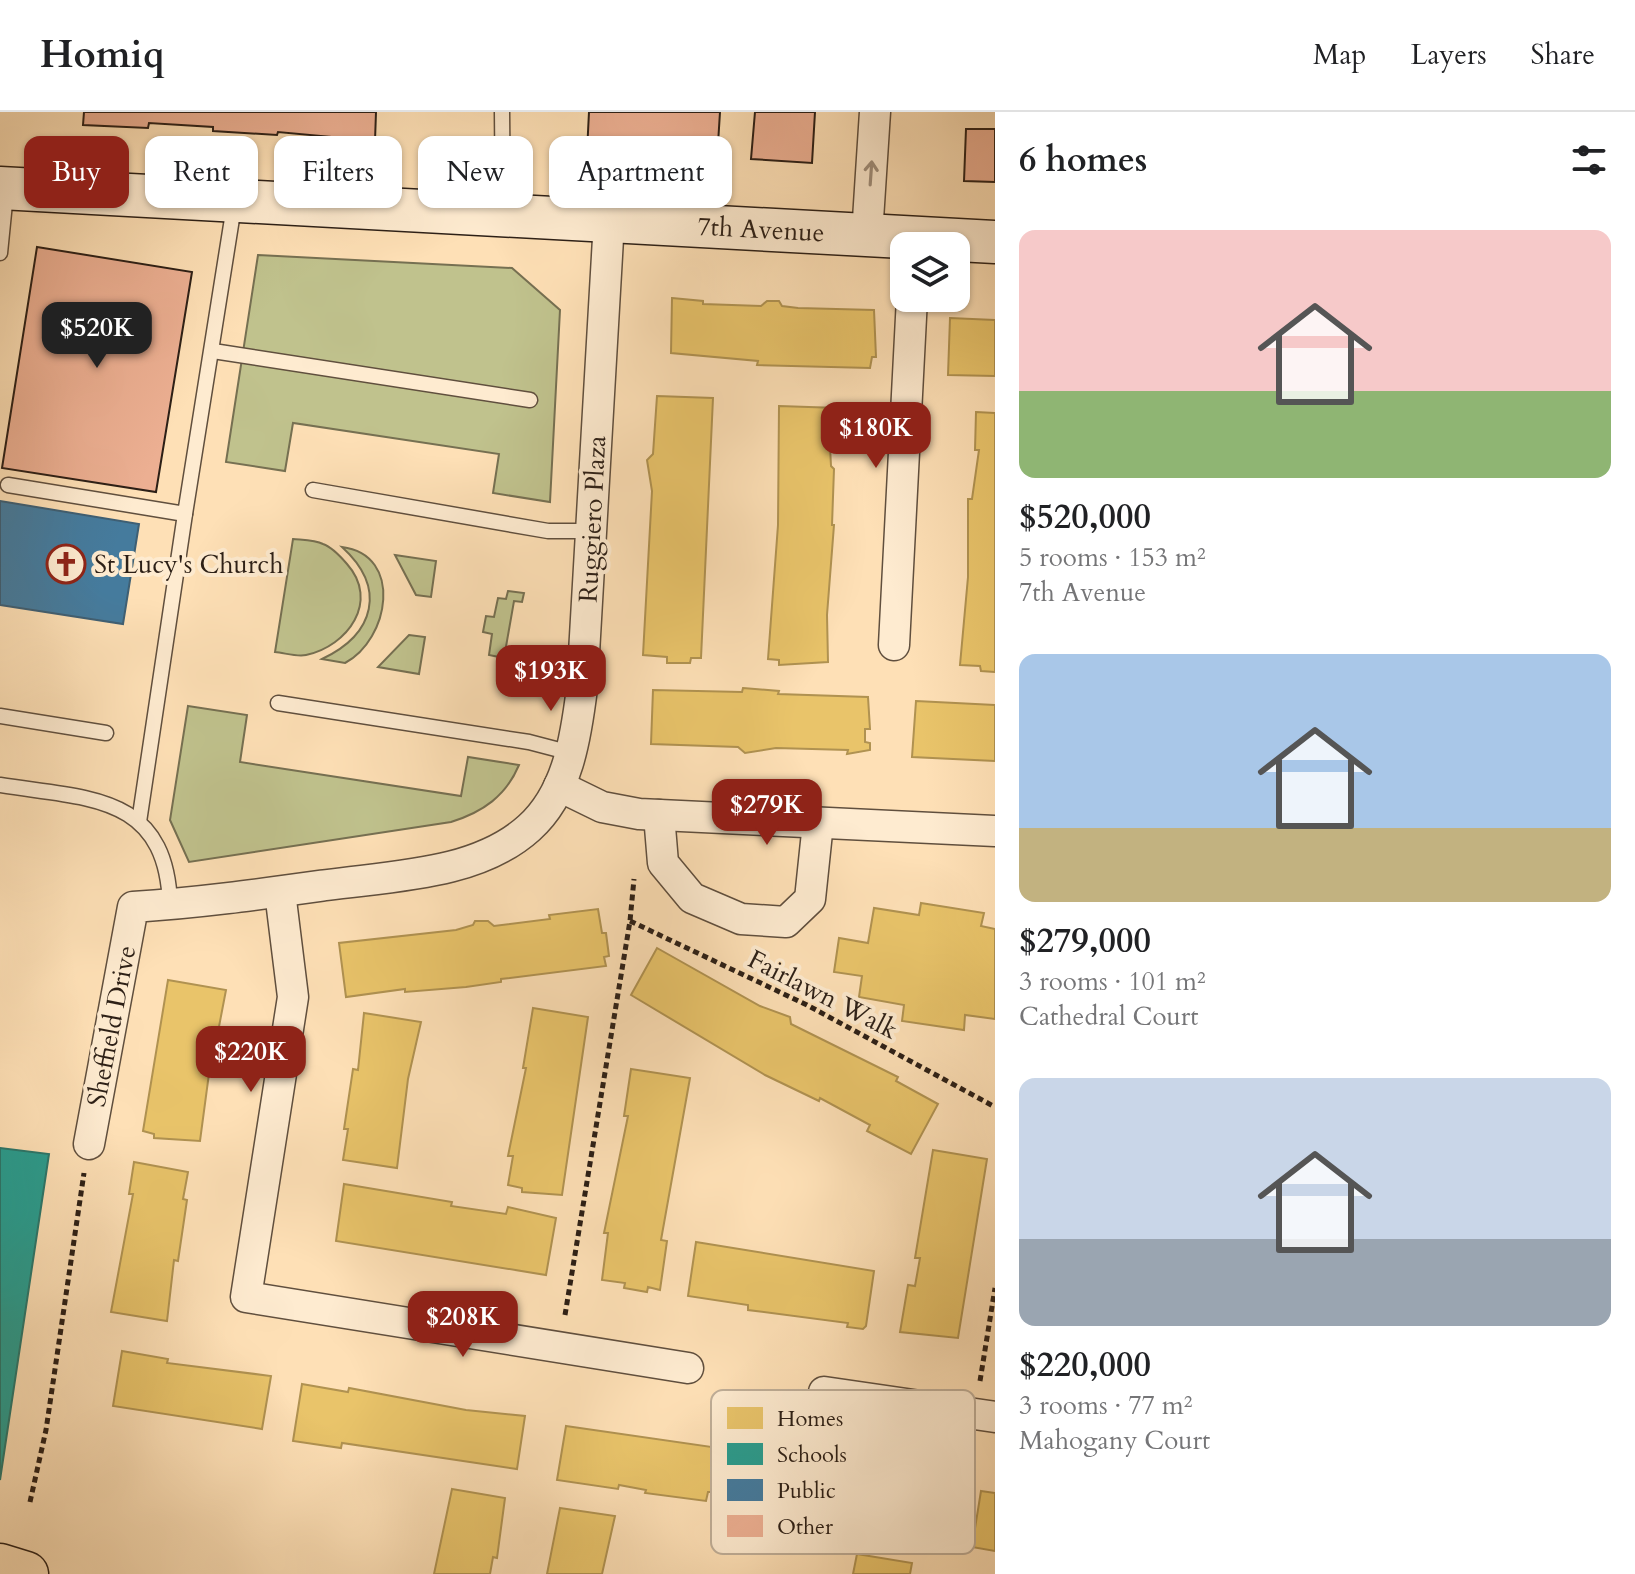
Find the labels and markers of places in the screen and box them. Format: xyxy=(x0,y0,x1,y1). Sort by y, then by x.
pin: $520K xyxy=(41,302,153,370)
pin: $180K xyxy=(820,402,932,470)
church icon: St Lucy's Church xyxy=(45,543,87,585)
place label: St Lucy's Church xyxy=(94,547,283,582)
pin: $193K xyxy=(495,645,607,713)
pin: $279K xyxy=(711,779,823,847)
pin: $220K xyxy=(195,1026,307,1094)
pin: $208K xyxy=(407,1291,519,1359)

